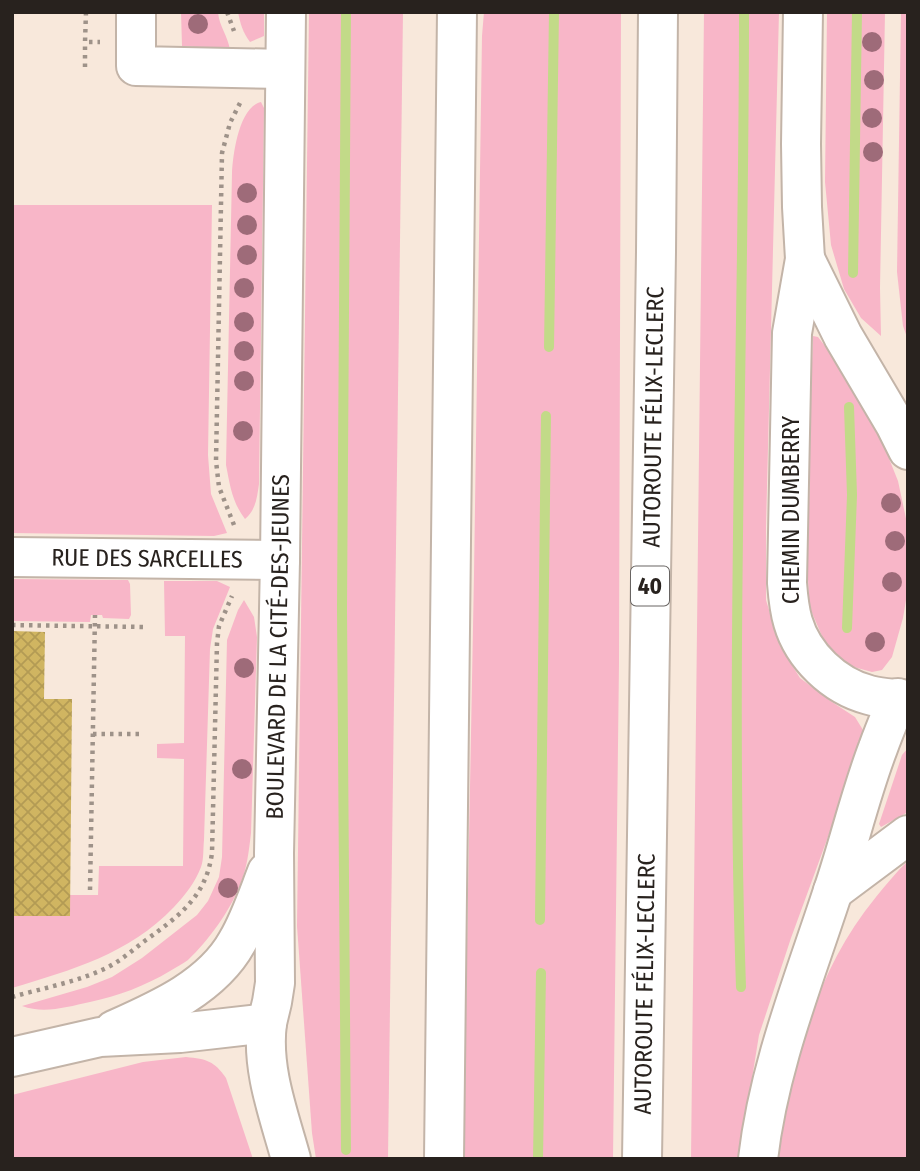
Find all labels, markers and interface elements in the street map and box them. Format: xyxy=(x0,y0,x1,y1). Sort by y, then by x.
street label: AUTOROUTE FÉLIX-LECLERC xyxy=(637,286,669,548)
street label: CHEMIN DUMBERRY xyxy=(777,416,805,604)
street label: BOULEVARD DE LA CITÉ-DES-JEUNES xyxy=(261,474,295,820)
street label: RUE DES SARCELLES xyxy=(51,543,243,574)
road number: 40 xyxy=(631,566,669,606)
street label: AUTOROUTE FÉLIX-LECLERC xyxy=(629,853,661,1115)

